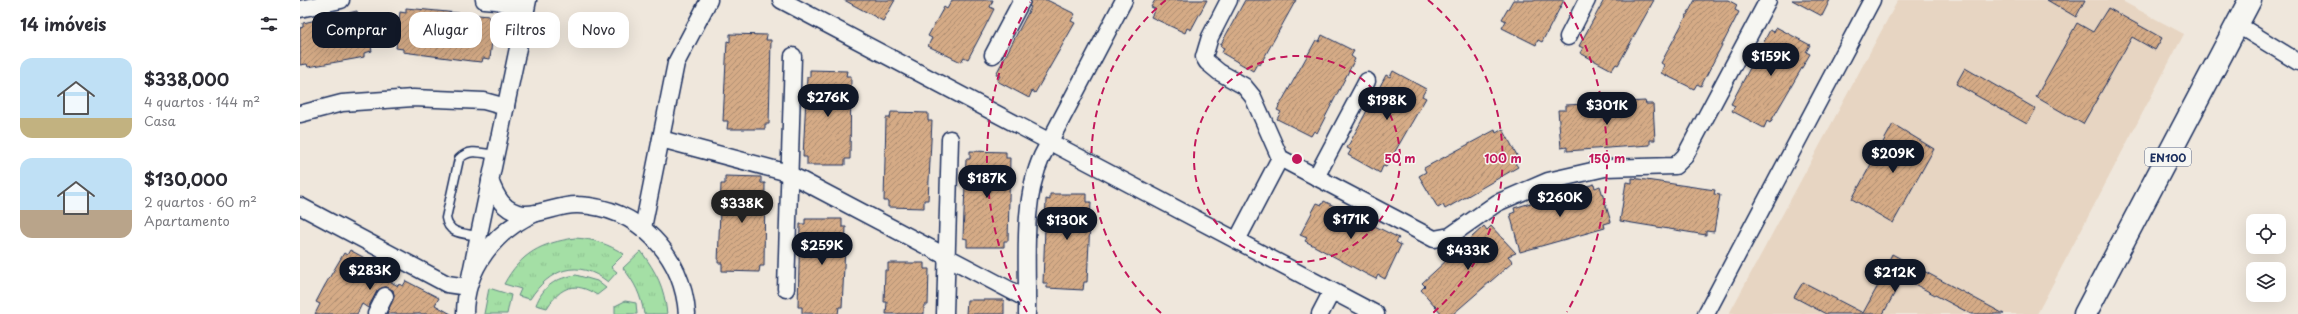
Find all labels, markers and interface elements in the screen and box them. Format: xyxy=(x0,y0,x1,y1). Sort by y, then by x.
text: 14 imóveis xyxy=(20,11,106,37)
chip: Comprar xyxy=(312,12,401,48)
chip: Alugar xyxy=(409,12,482,48)
chip: Filtros xyxy=(490,12,560,48)
chip: Novo xyxy=(568,12,629,48)
icon: filters xyxy=(258,13,280,35)
pin: $159K xyxy=(1743,43,1799,77)
text: $159K xyxy=(1751,46,1791,65)
text: $338,000 xyxy=(144,66,229,92)
icon: home xyxy=(52,74,100,122)
pin: $276K xyxy=(800,84,856,118)
text: $276K xyxy=(807,87,849,106)
pin: $198K xyxy=(1359,87,1415,121)
text: $198K xyxy=(1367,90,1407,109)
text: 4 quartos · 144 m² xyxy=(144,92,260,111)
pin: $301K xyxy=(1579,92,1635,126)
text: $301K xyxy=(1586,95,1628,114)
text: Casa xyxy=(144,111,176,130)
pin: $209K xyxy=(1865,140,1921,174)
text: $209K xyxy=(1871,143,1915,162)
road number: EN100 xyxy=(2145,148,2191,166)
text: 50 m xyxy=(1384,149,1416,167)
text: 100 m xyxy=(1484,149,1522,167)
text: 150 m xyxy=(1589,149,1625,167)
centre of rings xyxy=(1290,152,1304,166)
pin: $187K xyxy=(959,165,1015,199)
text: $130,000 xyxy=(144,166,228,192)
text: $187K xyxy=(967,168,1007,187)
icon: home xyxy=(52,174,100,222)
pin: $260K xyxy=(1532,184,1588,218)
text: $260K xyxy=(1537,187,1583,206)
pin: $338K xyxy=(714,190,770,224)
text: 2 quartos · 60 m² xyxy=(144,192,257,211)
text: $338K xyxy=(720,193,764,212)
pin: $171K xyxy=(1323,206,1379,240)
pin: $130K xyxy=(1039,207,1095,241)
text: $171K xyxy=(1333,209,1369,228)
text: $130K xyxy=(1046,210,1088,229)
text: Apartamento xyxy=(144,211,230,230)
map controls xyxy=(2246,214,2286,302)
button: locate xyxy=(2246,214,2286,254)
pin: $259K xyxy=(794,232,850,266)
text: $259K xyxy=(801,235,843,254)
pin: $433K xyxy=(1440,237,1496,271)
text: $433K xyxy=(1446,240,1490,259)
pin: $283K xyxy=(342,257,398,291)
pin: $212K xyxy=(1867,259,1923,293)
text: $283K xyxy=(348,260,392,279)
text: $212K xyxy=(1874,262,1916,281)
button: layers xyxy=(2246,262,2286,302)

